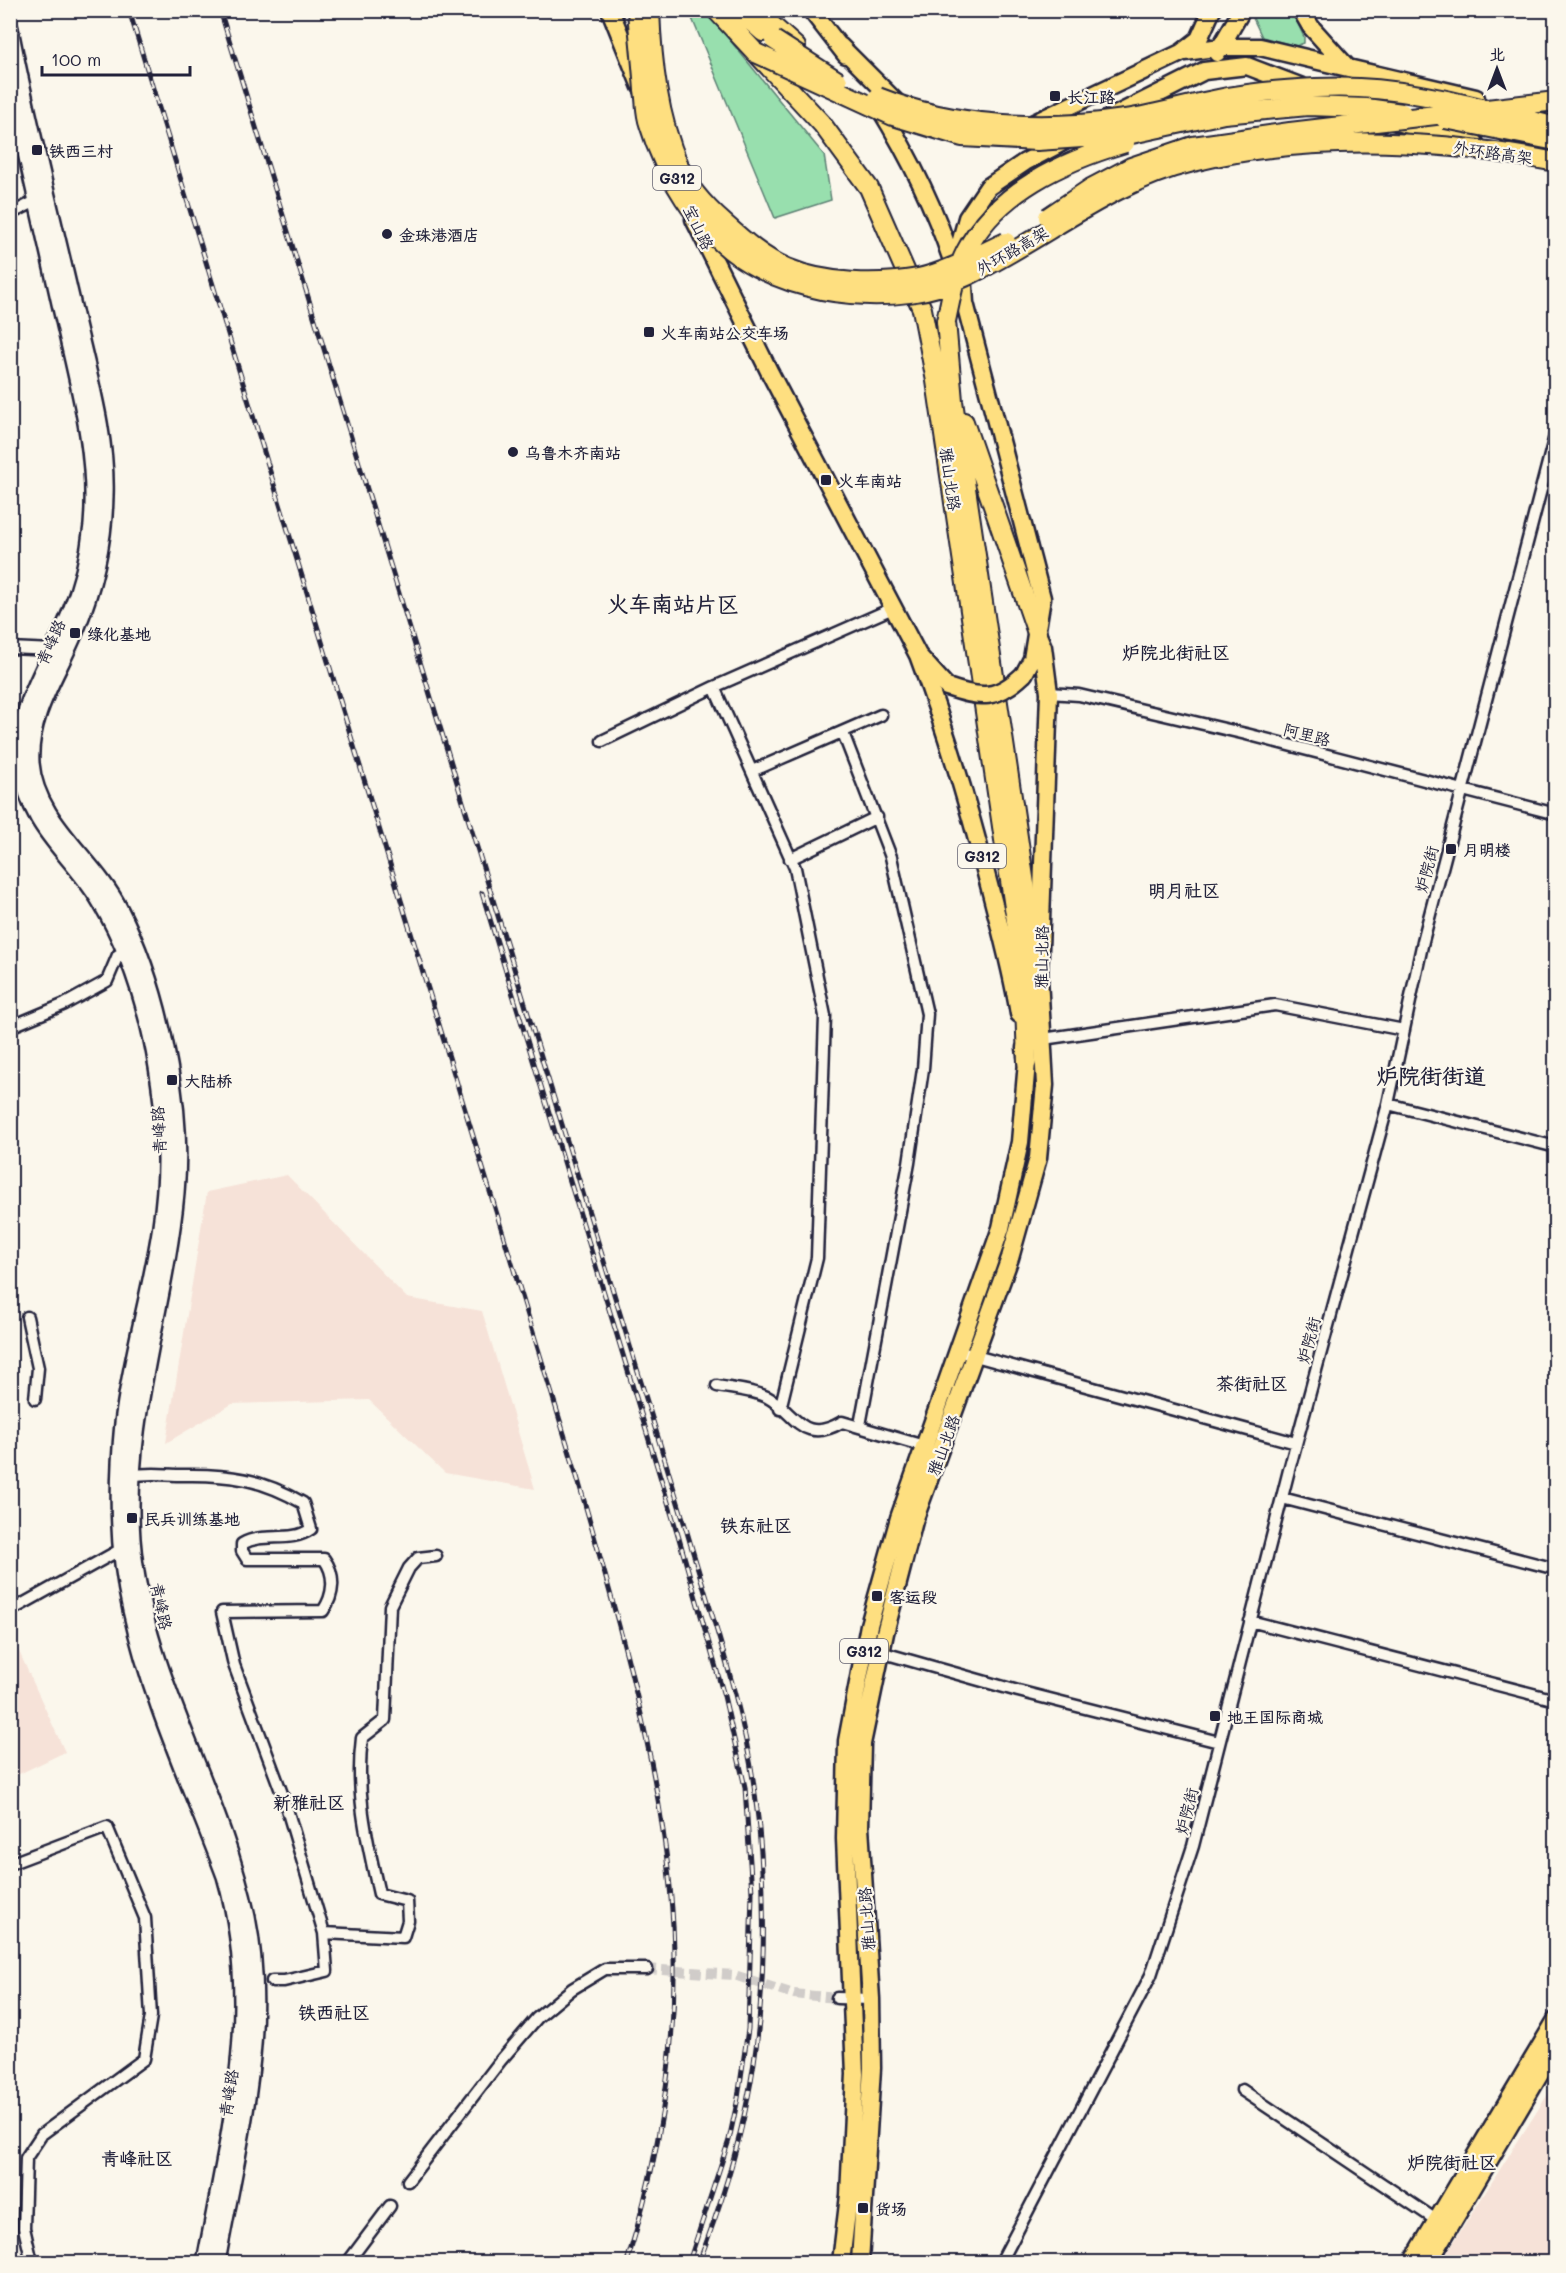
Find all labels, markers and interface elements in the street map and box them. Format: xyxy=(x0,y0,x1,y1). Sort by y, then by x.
scale bar xyxy=(42,39,190,77)
north arrow xyxy=(1467,39,1527,99)
text: 北 xyxy=(1489,43,1505,64)
text: 100 m xyxy=(51,47,101,71)
place label: 长江路 xyxy=(1067,86,1115,107)
marker: 长江路 xyxy=(1048,89,1062,103)
street label: 外环路高架 xyxy=(1452,136,1534,168)
place label: 铁西三村 xyxy=(49,140,113,161)
marker: 铁西三村 xyxy=(30,143,44,157)
road number: G312 xyxy=(653,166,701,190)
street label: 宝山路 xyxy=(679,201,719,253)
street label: 外环路高架 xyxy=(972,221,1052,279)
place label: 金珠港酒店 xyxy=(399,224,479,245)
marker: 金珠港酒店 xyxy=(380,227,394,241)
place label: 火车南站公交车场 xyxy=(661,322,789,343)
marker: 火车南站公交车场 xyxy=(642,325,656,339)
place label: 乌鲁木齐南站 xyxy=(525,442,621,463)
marker: 乌鲁木齐南站 xyxy=(506,445,520,459)
street label: 雅山北路 xyxy=(936,446,966,512)
place label: 火车南站 xyxy=(838,470,902,491)
marker: 火车南站 xyxy=(819,473,833,487)
district label: 火车南站片区 xyxy=(607,589,739,618)
street label: 青峰路 xyxy=(31,616,69,668)
place label: 绿化基地 xyxy=(87,623,151,644)
marker: 绿化基地 xyxy=(68,626,82,640)
district label: 炉院北街社区 xyxy=(1122,640,1230,664)
street label: 阿里路 xyxy=(1281,718,1333,750)
place label: 月明楼 xyxy=(1463,839,1511,860)
marker: 月明楼 xyxy=(1444,842,1458,856)
street label: 炉院街 xyxy=(1410,843,1442,895)
road number: G312 xyxy=(958,844,1006,868)
district label: 明月社区 xyxy=(1148,878,1220,902)
street label: 雅山北路 xyxy=(1030,925,1052,989)
district label: 炉院街街道 xyxy=(1376,1061,1486,1090)
place label: 大陆桥 xyxy=(184,1070,232,1091)
marker: 大陆桥 xyxy=(165,1073,179,1087)
street label: 青峰路 xyxy=(146,1105,170,1155)
street label: 炉院街 xyxy=(1292,1314,1324,1366)
district label: 茶街社区 xyxy=(1216,1371,1288,1395)
street label: 雅山北路 xyxy=(922,1411,964,1479)
place label: 民兵训练基地 xyxy=(144,1508,240,1529)
marker: 民兵训练基地 xyxy=(125,1511,139,1525)
district label: 铁东社区 xyxy=(720,1513,792,1537)
street label: 青峰路 xyxy=(147,1580,177,1632)
place label: 客运段 xyxy=(889,1586,937,1607)
marker: 客运段 xyxy=(870,1589,884,1603)
road number: G312 xyxy=(840,1639,888,1663)
place label: 地王国际商城 xyxy=(1227,1706,1323,1727)
marker: 地王国际商城 xyxy=(1208,1709,1222,1723)
street label: 炉院街 xyxy=(1170,1785,1202,1837)
district label: 新雅社区 xyxy=(273,1790,345,1814)
street label: 雅山北路 xyxy=(853,1886,879,1952)
district label: 铁西社区 xyxy=(298,2000,370,2024)
street label: 青峰路 xyxy=(214,2068,242,2118)
district label: 青峰社区 xyxy=(101,2146,173,2170)
district label: 炉院街社区 xyxy=(1407,2150,1497,2174)
place label: 货场 xyxy=(875,2198,907,2219)
marker: 货场 xyxy=(856,2201,870,2215)

